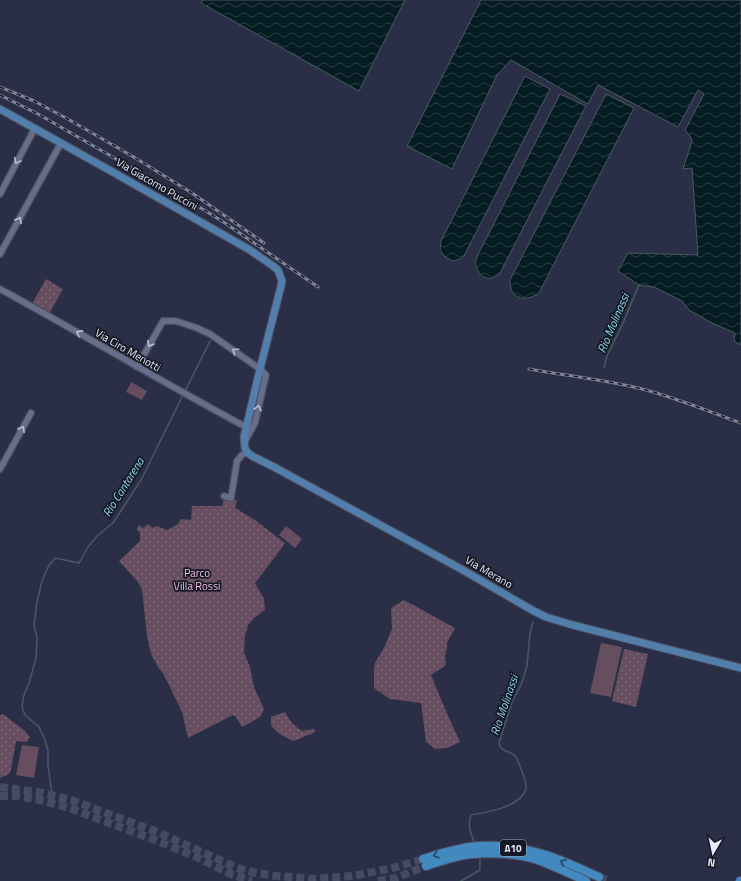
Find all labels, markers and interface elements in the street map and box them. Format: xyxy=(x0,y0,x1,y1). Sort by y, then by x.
street label: Via Giacomo Puccini xyxy=(113,154,201,214)
one-way arrow xyxy=(14,157,22,164)
one-way arrow xyxy=(14,217,21,224)
water label: Rio Molinassi xyxy=(592,289,635,356)
street label: Via Ciro Menotti xyxy=(92,325,164,375)
one-way arrow xyxy=(76,330,83,338)
one-way arrow xyxy=(147,340,154,347)
one-way arrow xyxy=(232,348,239,356)
one-way arrow xyxy=(254,404,262,411)
one-way arrow xyxy=(17,425,25,433)
water label: Rio Cantarena xyxy=(97,453,149,520)
street label: Via Merano xyxy=(462,552,516,592)
park label: Parco Villa Rossi xyxy=(174,565,220,594)
water label: Rio Molinassi xyxy=(485,671,524,738)
north arrow xyxy=(693,833,733,873)
road number: A10 xyxy=(500,840,526,856)
one-way arrow xyxy=(433,850,440,858)
text: N xyxy=(706,854,716,871)
one-way arrow xyxy=(560,859,568,867)

